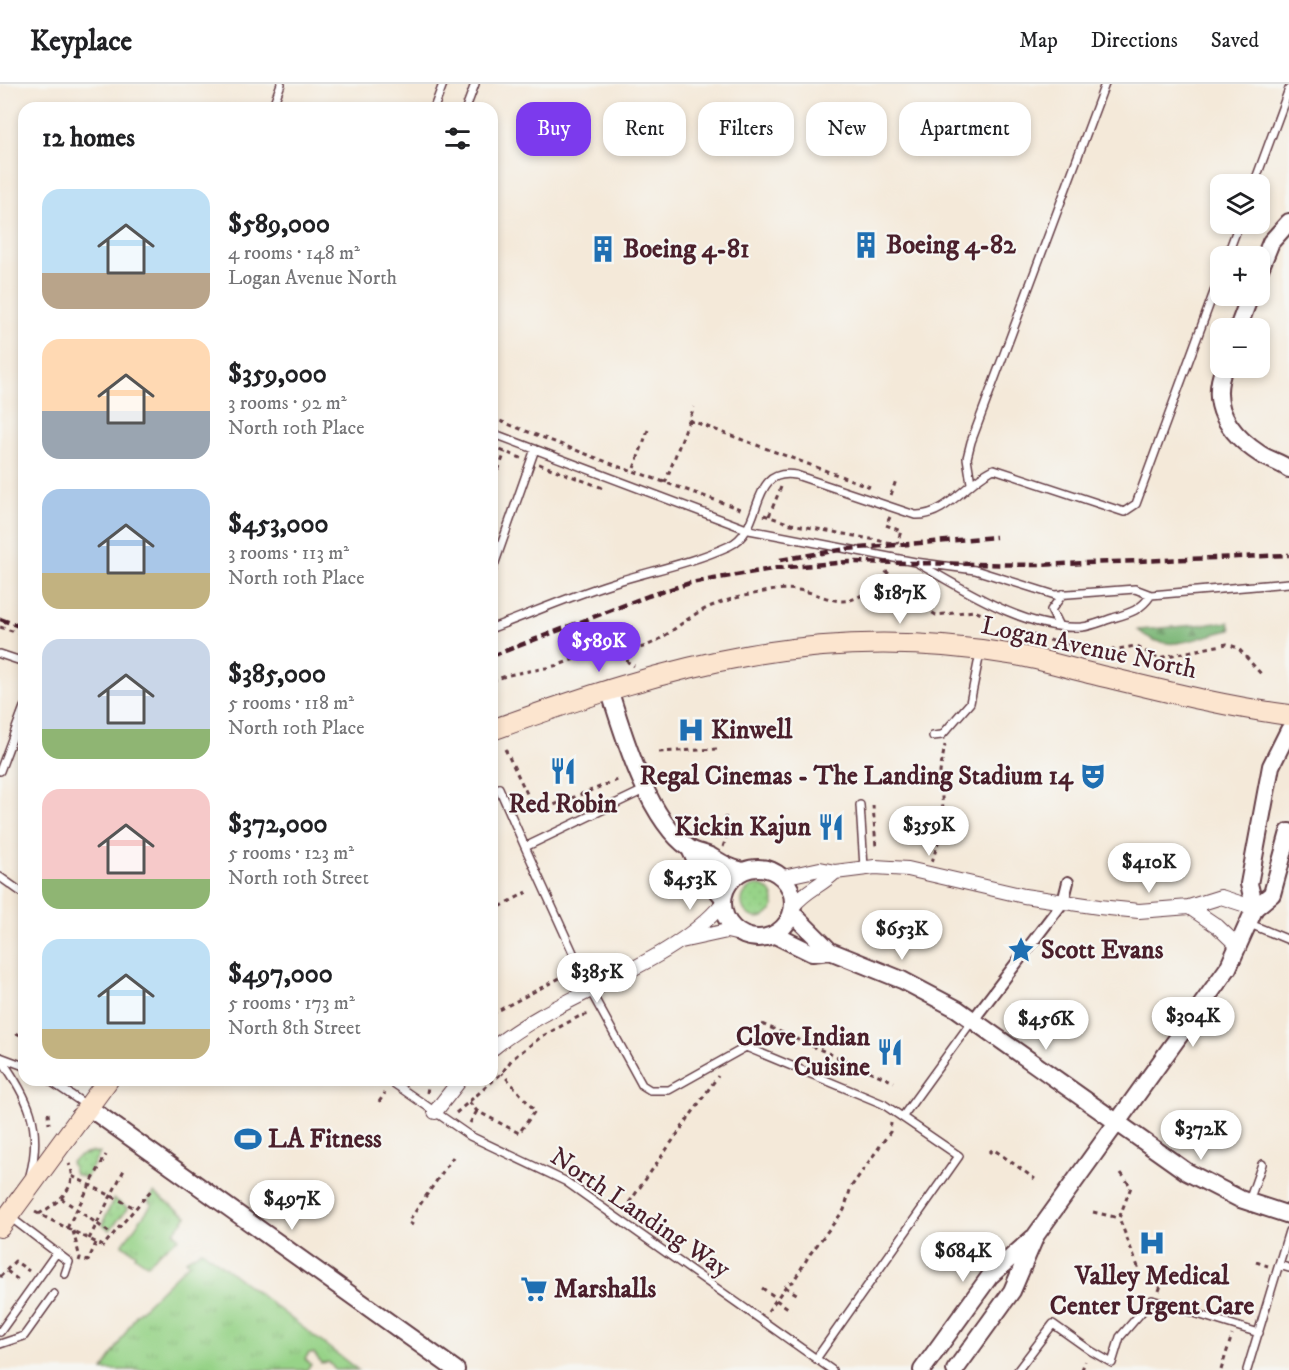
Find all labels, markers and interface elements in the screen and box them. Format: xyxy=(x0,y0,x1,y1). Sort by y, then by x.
text: Keyplace xyxy=(30,24,132,59)
text: Map xyxy=(1019,28,1058,54)
text: Directions xyxy=(1091,28,1178,54)
text: Saved xyxy=(1211,28,1259,54)
chip: Buy xyxy=(516,102,591,156)
chip: Rent xyxy=(603,102,686,156)
chip: Filters xyxy=(698,102,794,156)
chip: New xyxy=(806,102,887,156)
chip: Apartment xyxy=(899,102,1031,156)
text: 12 homes xyxy=(42,122,135,155)
icon: filters xyxy=(441,122,474,155)
map controls xyxy=(1210,174,1270,378)
button: layers xyxy=(1210,174,1270,234)
text: $589,000 xyxy=(228,208,330,241)
icon: home xyxy=(90,213,162,285)
place label: Boeing 4-82 xyxy=(886,229,1017,262)
building icon: Boeing 4-82 xyxy=(851,230,881,260)
place label: Boeing 4-81 xyxy=(623,233,749,266)
building icon: Boeing 4-81 xyxy=(588,234,618,264)
text: 4 rooms · 148 m² xyxy=(228,241,360,266)
button: + xyxy=(1210,246,1270,306)
text: Logan Avenue North xyxy=(228,266,397,291)
button: − xyxy=(1210,318,1270,378)
text: $359,000 xyxy=(228,358,327,391)
icon: home xyxy=(90,363,162,435)
text: 3 rooms · 92 m² xyxy=(228,391,347,416)
text: North 10th Place xyxy=(228,416,364,441)
text: $453,000 xyxy=(228,508,329,541)
icon: home xyxy=(90,513,162,585)
text: 3 rooms · 113 m² xyxy=(228,541,349,566)
text: North 10th Place xyxy=(228,566,364,591)
pin: $187K xyxy=(858,574,942,625)
text: $187K xyxy=(874,581,926,606)
street label: Logan Avenue North xyxy=(978,609,1200,687)
pin: $589K xyxy=(557,622,641,673)
text: $589K xyxy=(572,629,626,654)
text: $385,000 xyxy=(228,658,326,691)
icon: home xyxy=(90,663,162,735)
text: 5 rooms · 118 m² xyxy=(228,691,354,716)
place label: Kinwell xyxy=(711,714,794,747)
hospital icon: Kinwell xyxy=(676,715,706,745)
text: North 10th Place xyxy=(228,716,364,741)
restaurant icon: Red Robin xyxy=(548,756,578,786)
place label: Regal Cinemas - The Landing Stadium 14 xyxy=(640,760,1074,793)
theatre icon: Regal Cinemas - The Landing Stadium 14 xyxy=(1078,761,1108,791)
place label: Red Robin xyxy=(509,788,618,821)
pin: $359K xyxy=(887,806,971,857)
text: $372,000 xyxy=(228,808,328,841)
place label: Kickin Kajun xyxy=(674,811,811,844)
restaurant icon: Kickin Kajun xyxy=(816,812,846,842)
icon: home xyxy=(90,813,162,885)
text: $359K xyxy=(903,813,955,838)
text: 5 rooms · 123 m² xyxy=(228,841,354,866)
pin: $410K xyxy=(1107,843,1191,894)
text: $410K xyxy=(1122,850,1176,875)
pin: $453K xyxy=(648,860,732,911)
text: North 10th Street xyxy=(228,866,369,891)
text: $453K xyxy=(663,867,717,892)
pin: $653K xyxy=(860,910,944,961)
text: $653K xyxy=(876,917,928,942)
place label: Scott Evans xyxy=(1041,934,1164,967)
place icon: Scott Evans xyxy=(1006,935,1036,965)
pin: $385K xyxy=(555,953,639,1004)
text: $497,000 xyxy=(228,958,333,991)
text: $385K xyxy=(571,960,623,985)
icon: home xyxy=(90,963,162,1035)
text: 5 rooms · 173 m² xyxy=(228,991,355,1016)
pin: $304K xyxy=(1151,997,1235,1048)
pin: $456K xyxy=(1004,1000,1088,1051)
text: $304K xyxy=(1166,1004,1220,1029)
text: $456K xyxy=(1018,1007,1074,1032)
text: North 8th Street xyxy=(228,1016,361,1041)
place label: Clove Indian Cuisine xyxy=(736,1021,870,1084)
restaurant icon: Clove Indian Cuisine xyxy=(875,1037,905,1067)
pin: $372K xyxy=(1159,1110,1243,1161)
text: $372K xyxy=(1175,1117,1227,1142)
place label: LA Fitness xyxy=(268,1123,382,1156)
sports icon: LA Fitness xyxy=(233,1124,263,1154)
street label: North Landing Way xyxy=(543,1140,737,1286)
pin: $497K xyxy=(250,1180,334,1231)
text: $497K xyxy=(264,1187,321,1212)
hospital icon: Valley Medical Center Urgent Care xyxy=(1137,1228,1167,1258)
pin: $684K xyxy=(921,1232,1005,1283)
text: $684K xyxy=(935,1239,991,1264)
place label: Valley Medical Center Urgent Care xyxy=(1050,1260,1254,1323)
place label: Marshalls xyxy=(554,1273,656,1306)
supermarket icon: Marshalls xyxy=(519,1274,549,1304)

